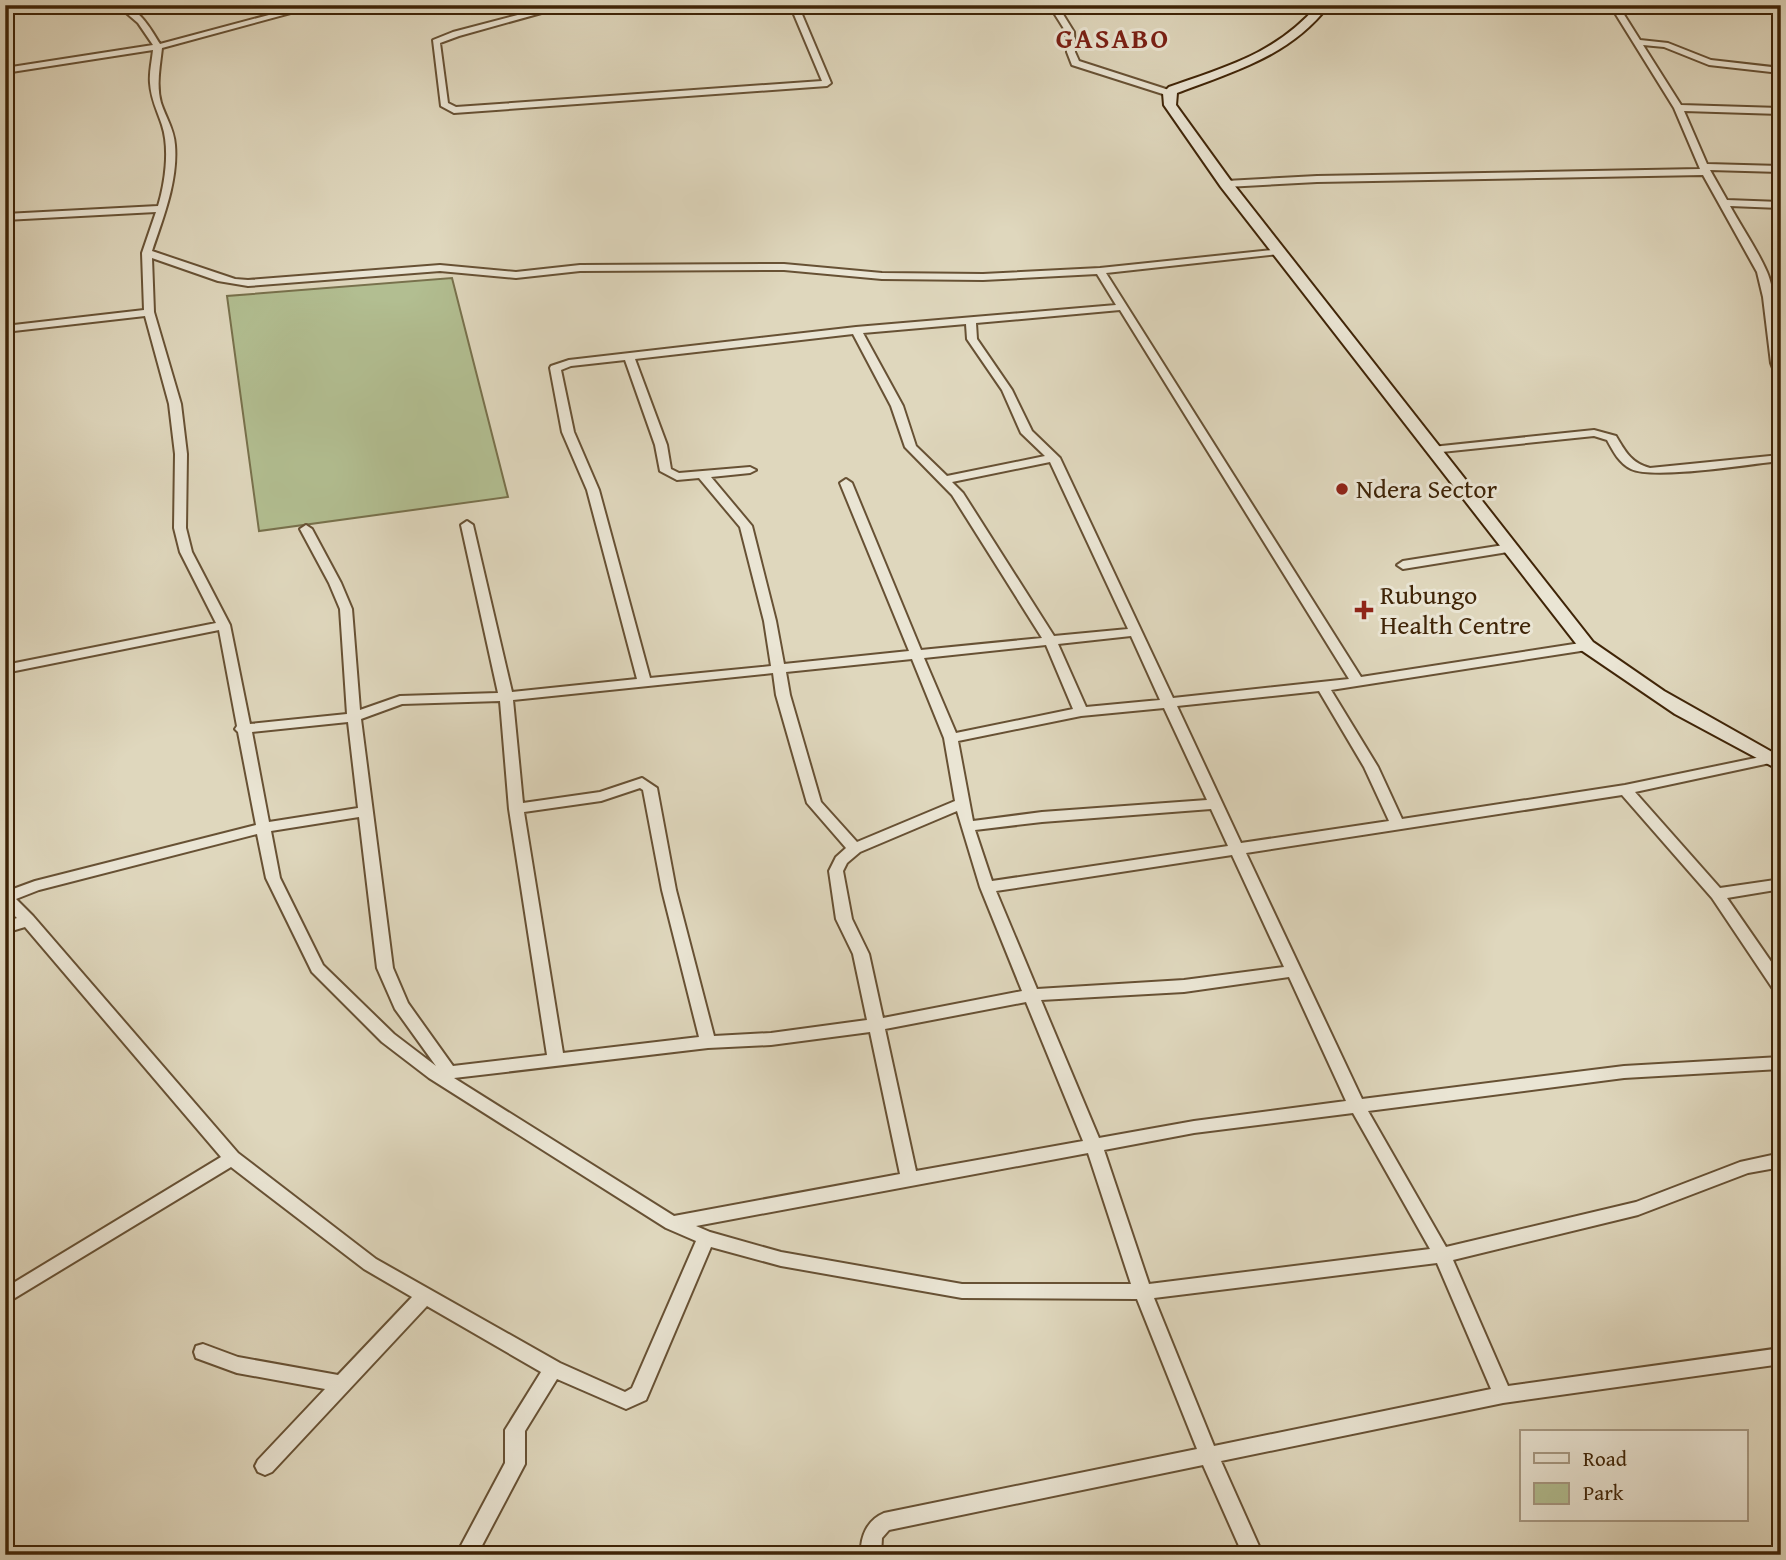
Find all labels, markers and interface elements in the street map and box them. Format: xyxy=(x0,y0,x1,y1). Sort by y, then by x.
district label: GASABO xyxy=(1056,17,1170,58)
place label: Ndera Sector xyxy=(1356,469,1497,508)
marker: Ndera Sector xyxy=(1334,481,1350,497)
place label: Rubungo Health Centre xyxy=(1380,575,1531,644)
marker: Rubungo Health Centre xyxy=(1354,600,1374,620)
legend xyxy=(1520,1430,1748,1522)
text: Road xyxy=(1583,1443,1628,1474)
text: Park xyxy=(1583,1477,1624,1508)

